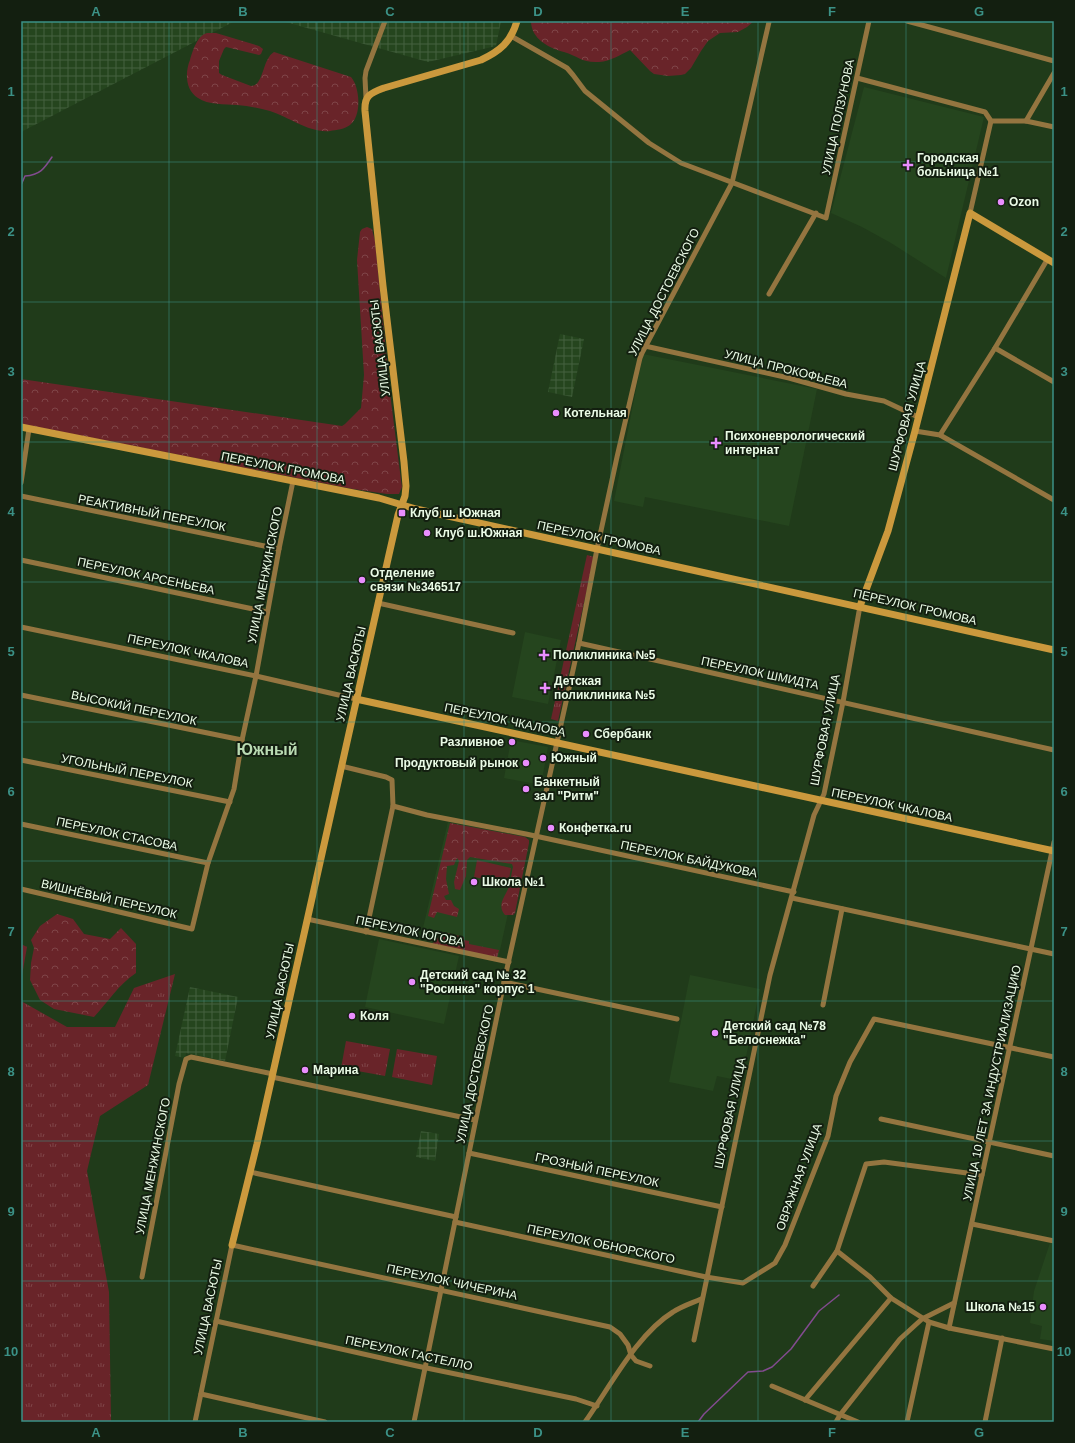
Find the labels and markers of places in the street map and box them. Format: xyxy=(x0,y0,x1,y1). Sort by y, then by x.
place label: Городская больница №1 xyxy=(917,151,999,179)
marker: Городская больница №1 xyxy=(902,159,914,171)
place label: Ozon xyxy=(1009,195,1039,209)
marker: Ozon xyxy=(996,197,1006,207)
place label: Котельная xyxy=(564,406,627,420)
marker: Котельная xyxy=(551,408,561,418)
place label: Психоневрологический интернат xyxy=(725,429,865,457)
marker: Психоневрологический интернат xyxy=(710,437,722,449)
place label: Клуб ш. Южная xyxy=(410,506,501,520)
marker: Клуб ш. Южная xyxy=(397,508,407,518)
place label: Клуб ш.Южная xyxy=(435,526,523,540)
marker: Клуб ш.Южная xyxy=(422,528,432,538)
place label: Отделение связи №346517 xyxy=(370,566,461,594)
marker: Отделение связи №346517 xyxy=(357,575,367,585)
place label: Поликлиника №5 xyxy=(553,648,656,662)
marker: Поликлиника №5 xyxy=(538,649,550,661)
place label: Детская поликлиника №5 xyxy=(554,674,655,702)
marker: Детская поликлиника №5 xyxy=(539,682,551,694)
place label: Сбербанк xyxy=(594,727,652,741)
marker: Сбербанк xyxy=(581,729,591,739)
place label: Разливное xyxy=(440,735,504,749)
marker: Разливное xyxy=(507,737,517,747)
place label: Южный xyxy=(551,751,597,765)
marker: Южный xyxy=(538,753,548,763)
place label: Продуктовый рынок xyxy=(395,756,519,770)
marker: Продуктовый рынок xyxy=(521,758,531,768)
place label: Банкетный зал "Ритм" xyxy=(534,775,600,803)
marker: Банкетный зал "Ритм" xyxy=(521,784,531,794)
place label: Конфетка.ru xyxy=(559,821,632,835)
marker: Конфетка.ru xyxy=(546,823,556,833)
place label: Школа №1 xyxy=(482,875,545,889)
marker: Школа №1 xyxy=(469,877,479,887)
place label: Детский сад № 32 "Росинка" корпус 1 xyxy=(420,968,535,996)
marker: Детский сад № 32 "Росинка" корпус 1 xyxy=(407,977,417,987)
place label: Коля xyxy=(360,1009,389,1023)
marker: Коля xyxy=(347,1011,357,1021)
place label: Детский сад №78 "Белоснежка" xyxy=(723,1019,826,1047)
marker: Детский сад №78 "Белоснежка" xyxy=(710,1028,720,1038)
place label: Марина xyxy=(313,1063,359,1077)
marker: Марина xyxy=(300,1065,310,1075)
place label: Школа №15 xyxy=(966,1300,1035,1314)
marker: Школа №15 xyxy=(1038,1302,1048,1312)

